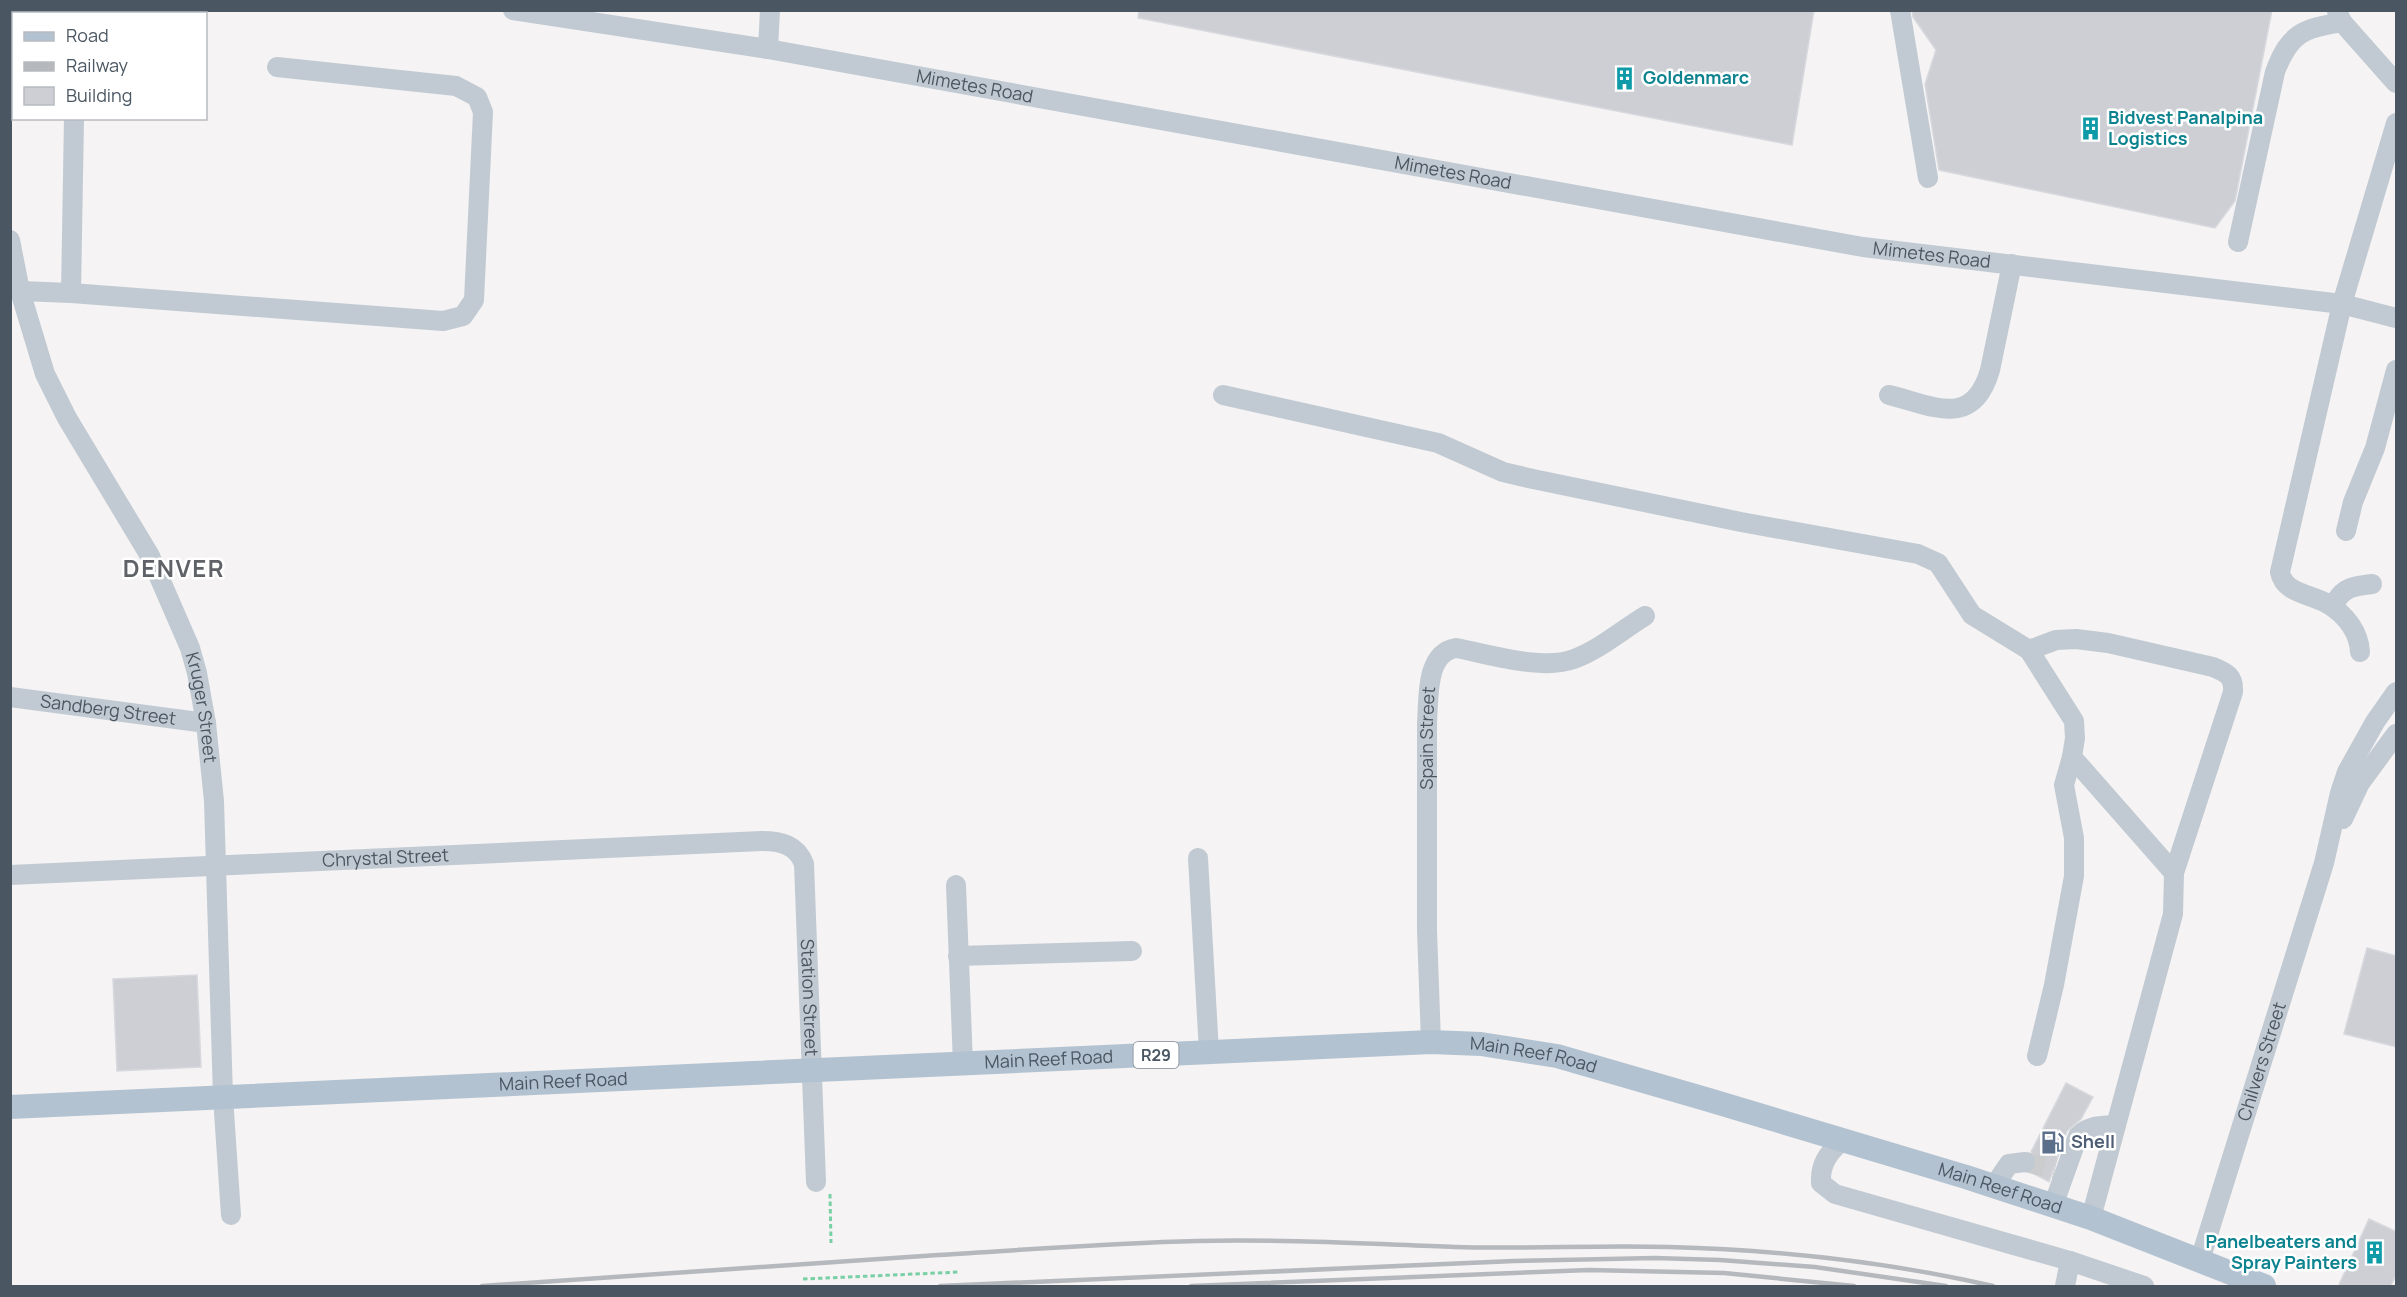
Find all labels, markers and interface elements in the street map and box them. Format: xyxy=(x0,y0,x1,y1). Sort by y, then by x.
legend xyxy=(12,12,207,120)
text: Road xyxy=(66,23,109,47)
text: Railway xyxy=(66,53,128,77)
street label: Mimetes Road xyxy=(915,63,1035,108)
building icon: Goldenmarc xyxy=(1612,65,1638,91)
place label: Goldenmarc xyxy=(1643,65,1749,89)
text: Building xyxy=(66,83,132,107)
place label: Bidvest Panalpina Logistics xyxy=(2108,105,2263,150)
building icon: Bidvest Panalpina Logistics xyxy=(2077,115,2103,141)
street label: Mimetes Road xyxy=(1393,150,1513,194)
street label: Mimetes Road xyxy=(1872,235,1992,273)
district label: DENVER xyxy=(123,551,225,584)
street label: Kruger Street xyxy=(181,649,223,764)
street label: Spain Street xyxy=(1414,685,1440,790)
street label: Sandberg Street xyxy=(39,688,178,730)
street label: Chrystal Street xyxy=(322,842,449,872)
street label: Station Street xyxy=(796,938,824,1057)
street label: Chilvers Street xyxy=(2231,999,2291,1124)
street label: Main Reef Road xyxy=(1470,1031,1600,1078)
road number: R29 xyxy=(1134,1042,1178,1068)
street label: Main Reef Road xyxy=(984,1044,1114,1073)
street label: Main Reef Road xyxy=(499,1066,628,1096)
fuel station icon: Shell xyxy=(2040,1129,2066,1155)
place label: Shell xyxy=(2071,1129,2115,1153)
street label: Main Reef Road xyxy=(1936,1156,2065,1219)
place label: Panelbeaters and Spray Painters xyxy=(2205,1229,2357,1274)
building icon: Panelbeaters and Spray Painters xyxy=(2362,1239,2388,1265)

